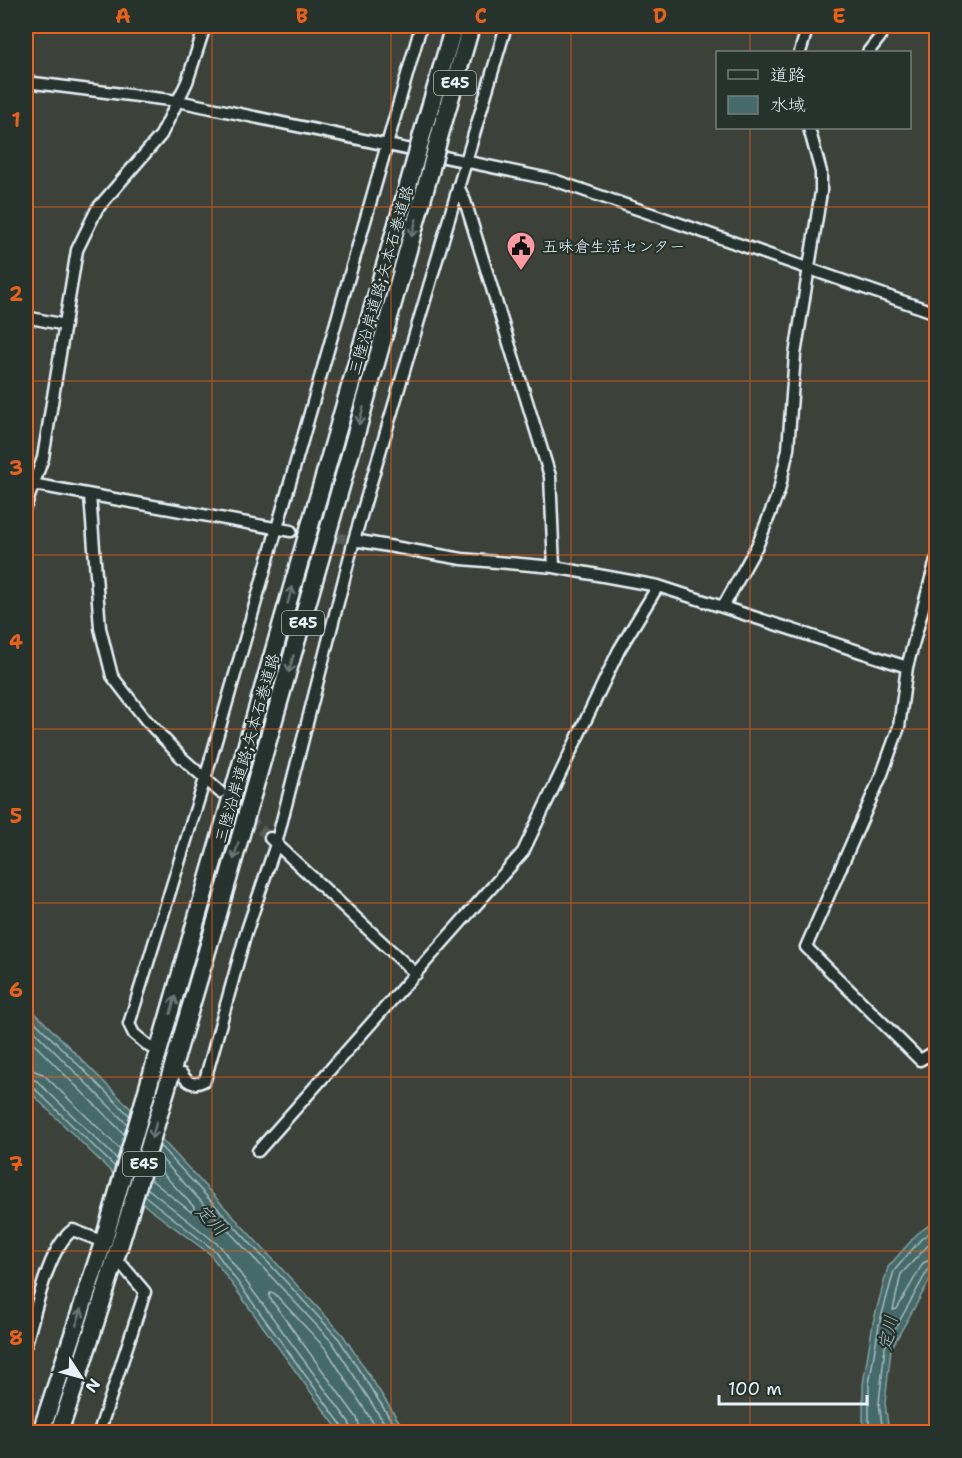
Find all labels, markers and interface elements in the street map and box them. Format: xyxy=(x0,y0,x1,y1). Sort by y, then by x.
text: A xyxy=(115,3,131,29)
text: B xyxy=(296,3,308,29)
text: C xyxy=(475,3,487,29)
text: D xyxy=(653,3,667,29)
text: E xyxy=(832,3,846,29)
legend xyxy=(716,51,911,129)
text: 道路 xyxy=(770,63,806,87)
road number: E45 xyxy=(434,71,476,95)
text: 水域 xyxy=(770,93,806,117)
text: 1 xyxy=(11,107,21,133)
street label: 三陸沿岸道路;矢本石巻道路 xyxy=(344,183,418,377)
one-way arrow xyxy=(408,218,419,237)
public building icon: 五味倉生活センター xyxy=(505,230,537,272)
place label: 五味倉生活センター xyxy=(542,236,685,257)
text: 2 xyxy=(9,281,23,307)
one-way arrow xyxy=(355,406,367,425)
text: 3 xyxy=(9,455,23,481)
one-way arrow xyxy=(285,586,297,605)
road number: E45 xyxy=(282,611,324,635)
text: 4 xyxy=(9,629,23,655)
street label: 三陸沿岸道路;矢本石巻道路 xyxy=(210,651,284,845)
one-way arrow xyxy=(285,654,296,673)
text: 5 xyxy=(10,803,22,829)
one-way arrow xyxy=(230,841,241,860)
text: 6 xyxy=(9,977,23,1003)
one-way arrow xyxy=(168,995,179,1014)
one-way arrow xyxy=(148,1120,159,1139)
text: 7 xyxy=(9,1151,23,1177)
road number: E45 xyxy=(123,1152,165,1176)
water label: 定川 xyxy=(190,1199,232,1241)
one-way arrow xyxy=(74,1308,85,1327)
water label: 定川 xyxy=(873,1313,903,1353)
text: 8 xyxy=(9,1325,23,1351)
north arrow xyxy=(51,1347,111,1407)
scale bar xyxy=(719,1368,868,1406)
text: N xyxy=(81,1374,105,1397)
text: 100 m xyxy=(728,1377,782,1401)

